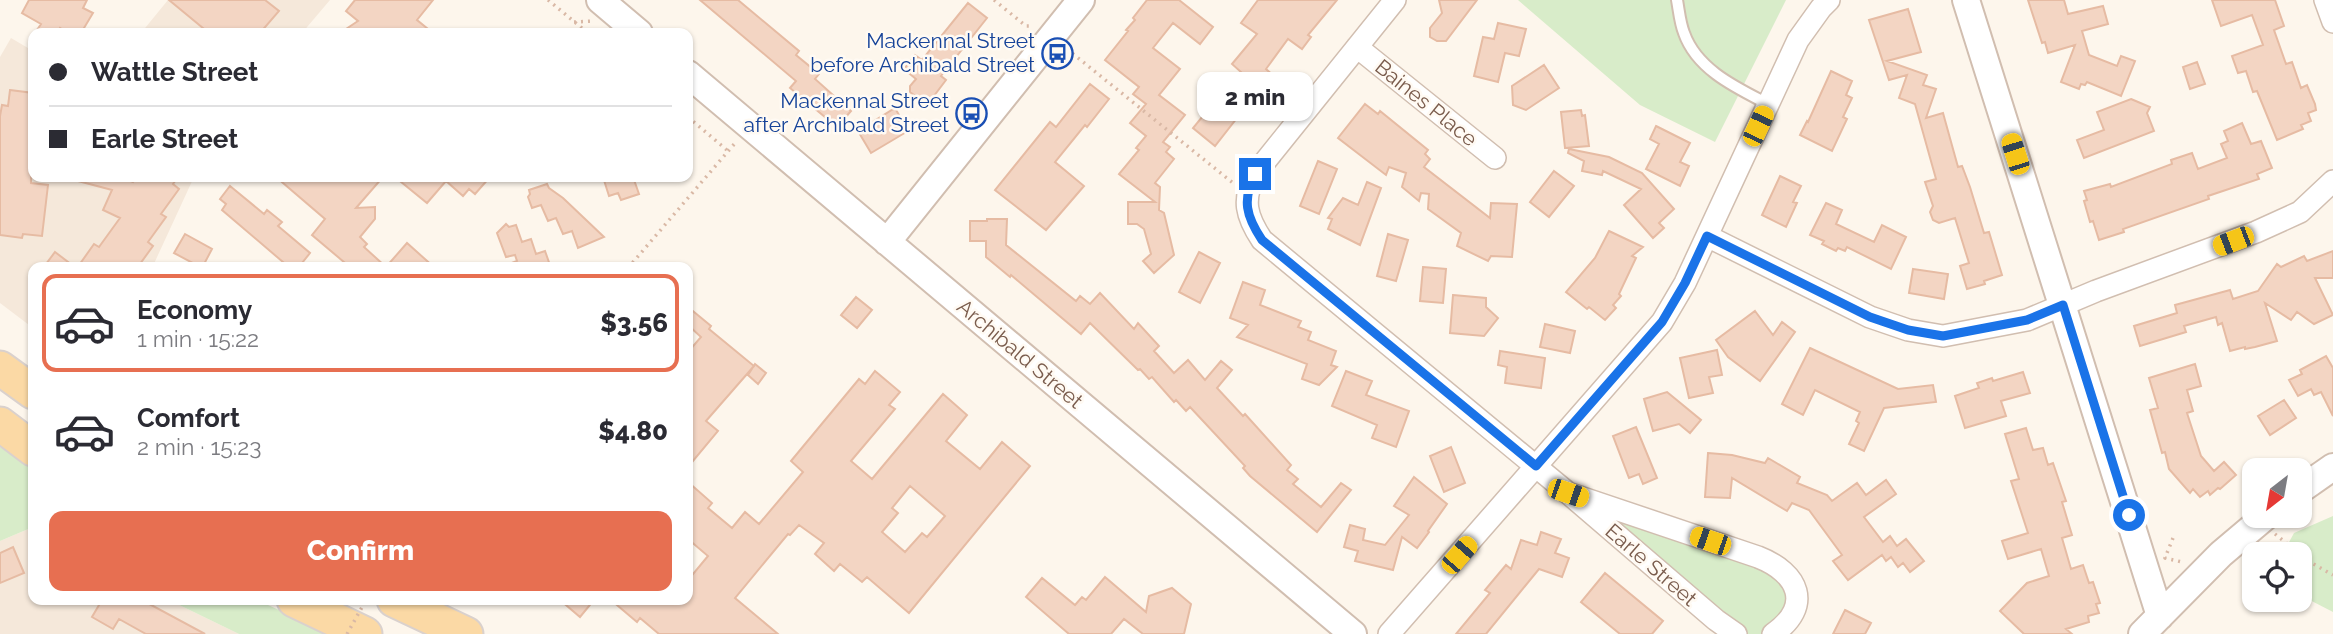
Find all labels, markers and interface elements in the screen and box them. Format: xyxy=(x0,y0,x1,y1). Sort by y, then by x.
place label: Mackennal Street before Archibald Street xyxy=(810,28,1035,77)
bus stop icon: Mackennal Street before Archibald Street xyxy=(1041,36,1075,70)
street label: Baines Place xyxy=(1370,54,1482,151)
text: Wattle Street xyxy=(91,57,258,87)
callout: 2 min xyxy=(1197,72,1313,122)
text: 2 min xyxy=(1225,83,1285,110)
place label: Mackennal Street after Archibald Street xyxy=(744,88,949,137)
bus stop icon: Mackennal Street after Archibald Street xyxy=(955,96,989,130)
car xyxy=(1740,103,1777,149)
text: Earle Street xyxy=(91,124,238,154)
car xyxy=(1999,131,2032,177)
route end xyxy=(1239,158,1271,190)
car xyxy=(2210,224,2257,258)
icon: car xyxy=(53,292,116,355)
street label: Archibald Street xyxy=(952,294,1088,413)
text: Economy xyxy=(137,295,252,325)
text: $3.56 xyxy=(600,308,668,338)
text: 1 min · 15:22 xyxy=(137,325,259,352)
icon: car xyxy=(53,400,116,463)
text: Comfort xyxy=(137,403,240,433)
text: $4.80 xyxy=(598,416,668,446)
text: 2 min · 15:23 xyxy=(137,433,261,460)
north arrow xyxy=(2242,458,2312,528)
map controls xyxy=(2242,458,2312,612)
car xyxy=(1545,476,1592,510)
route start xyxy=(2113,499,2145,531)
button: Confirm xyxy=(49,511,672,591)
street label: Earle Street xyxy=(1600,518,1702,611)
car xyxy=(1687,524,1734,558)
car xyxy=(1438,532,1481,578)
button: locate xyxy=(2242,542,2312,612)

